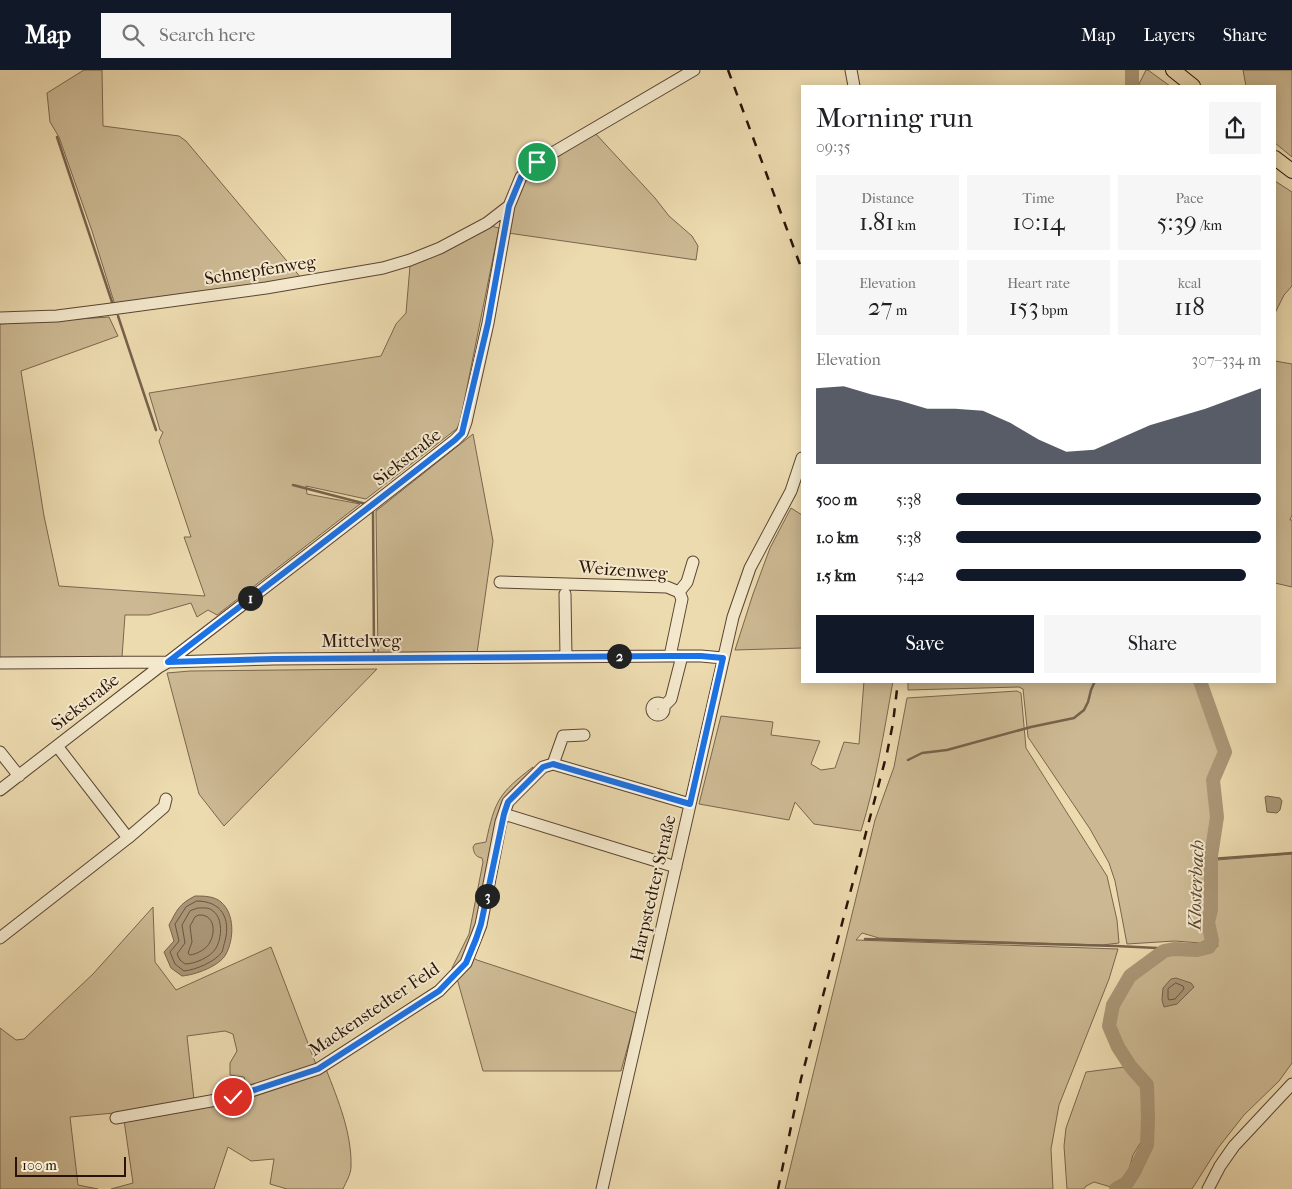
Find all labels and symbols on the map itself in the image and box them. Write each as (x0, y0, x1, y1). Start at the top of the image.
pin (516, 141, 558, 183)
street label: Schnepfenweg (203, 251, 318, 290)
street label: Siekstraße (369, 424, 445, 490)
street label: Weizenweg (577, 557, 669, 584)
pin: 1 (238, 586, 262, 610)
street label: Mittelweg (321, 631, 401, 652)
pin: 2 (606, 644, 632, 668)
street label: Siekstraße (47, 669, 123, 735)
street label: Harpstedter Straße (626, 813, 681, 963)
water label: Klosterbach (1183, 839, 1209, 932)
pin: 3 (474, 884, 500, 908)
street label: Mackenstedter Feld (305, 958, 444, 1061)
pin (212, 1076, 254, 1118)
scale bar (15, 1154, 126, 1177)

